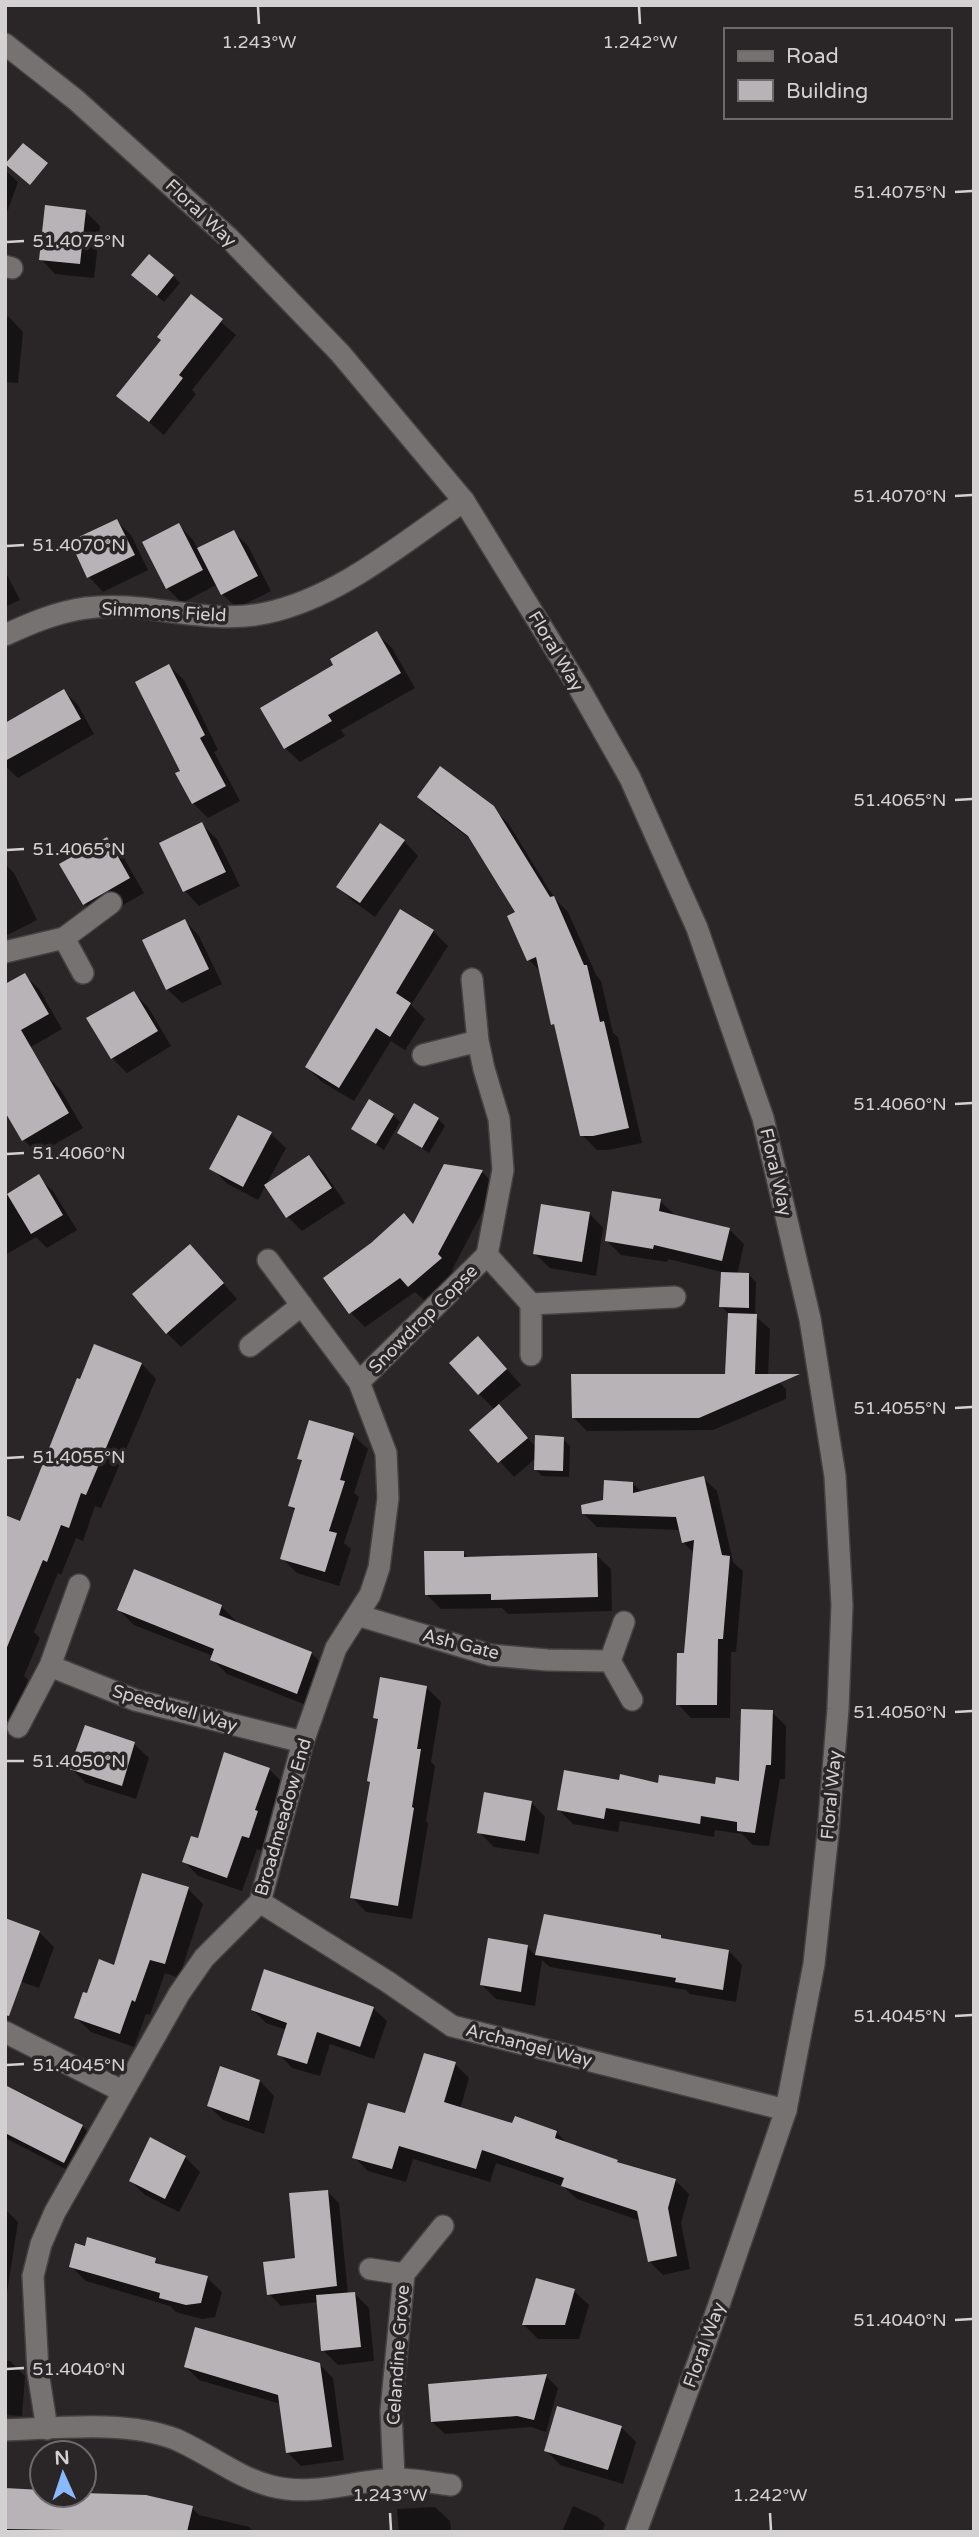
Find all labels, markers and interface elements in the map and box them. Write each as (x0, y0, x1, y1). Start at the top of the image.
legend (724, 28, 951, 119)
text: 1.243°W (222, 31, 296, 53)
text: 1.242°W (603, 31, 677, 53)
text: Road (786, 44, 839, 69)
text: Building (786, 79, 868, 104)
street label: Floral Way (161, 174, 241, 252)
text: 51.4075°N (853, 181, 947, 203)
text: 51.4075°N (32, 230, 126, 252)
text: 51.4070°N (853, 485, 947, 507)
text: 51.4070°N (32, 534, 126, 556)
street label: Simmons Field (101, 598, 227, 626)
street label: Floral Way (524, 607, 589, 695)
text: 51.4065°N (853, 789, 947, 811)
text: 51.4065°N (32, 838, 126, 860)
text: 51.4060°N (853, 1093, 947, 1115)
street label: Floral Way (755, 1126, 797, 1218)
text: 51.4060°N (32, 1142, 126, 1164)
street label: Snowdrop Copse (364, 1260, 482, 1378)
text: 51.4055°N (853, 1397, 947, 1419)
text: 51.4055°N (32, 1446, 126, 1468)
street label: Ash Gate (420, 1624, 502, 1664)
street label: Speedwell Way (110, 1680, 240, 1736)
text: 51.4050°N (853, 1701, 947, 1723)
street label: Broadmeadow End (250, 1736, 316, 1898)
street label: Floral Way (816, 1749, 846, 1841)
text: 51.4050°N (32, 1750, 126, 1772)
text: 51.4045°N (853, 2005, 947, 2027)
street label: Archangel Way (464, 2019, 595, 2071)
text: 51.4045°N (32, 2054, 126, 2076)
street label: Celandine Grove (382, 2284, 414, 2426)
street label: Floral Way (678, 2299, 730, 2391)
text: 51.4040°N (853, 2309, 947, 2331)
text: 51.4040°N (32, 2358, 126, 2380)
north arrow (28, 2439, 98, 2509)
text: N (54, 2447, 70, 2469)
text: 1.243°W (353, 2484, 427, 2506)
text: 1.242°W (733, 2484, 807, 2506)

